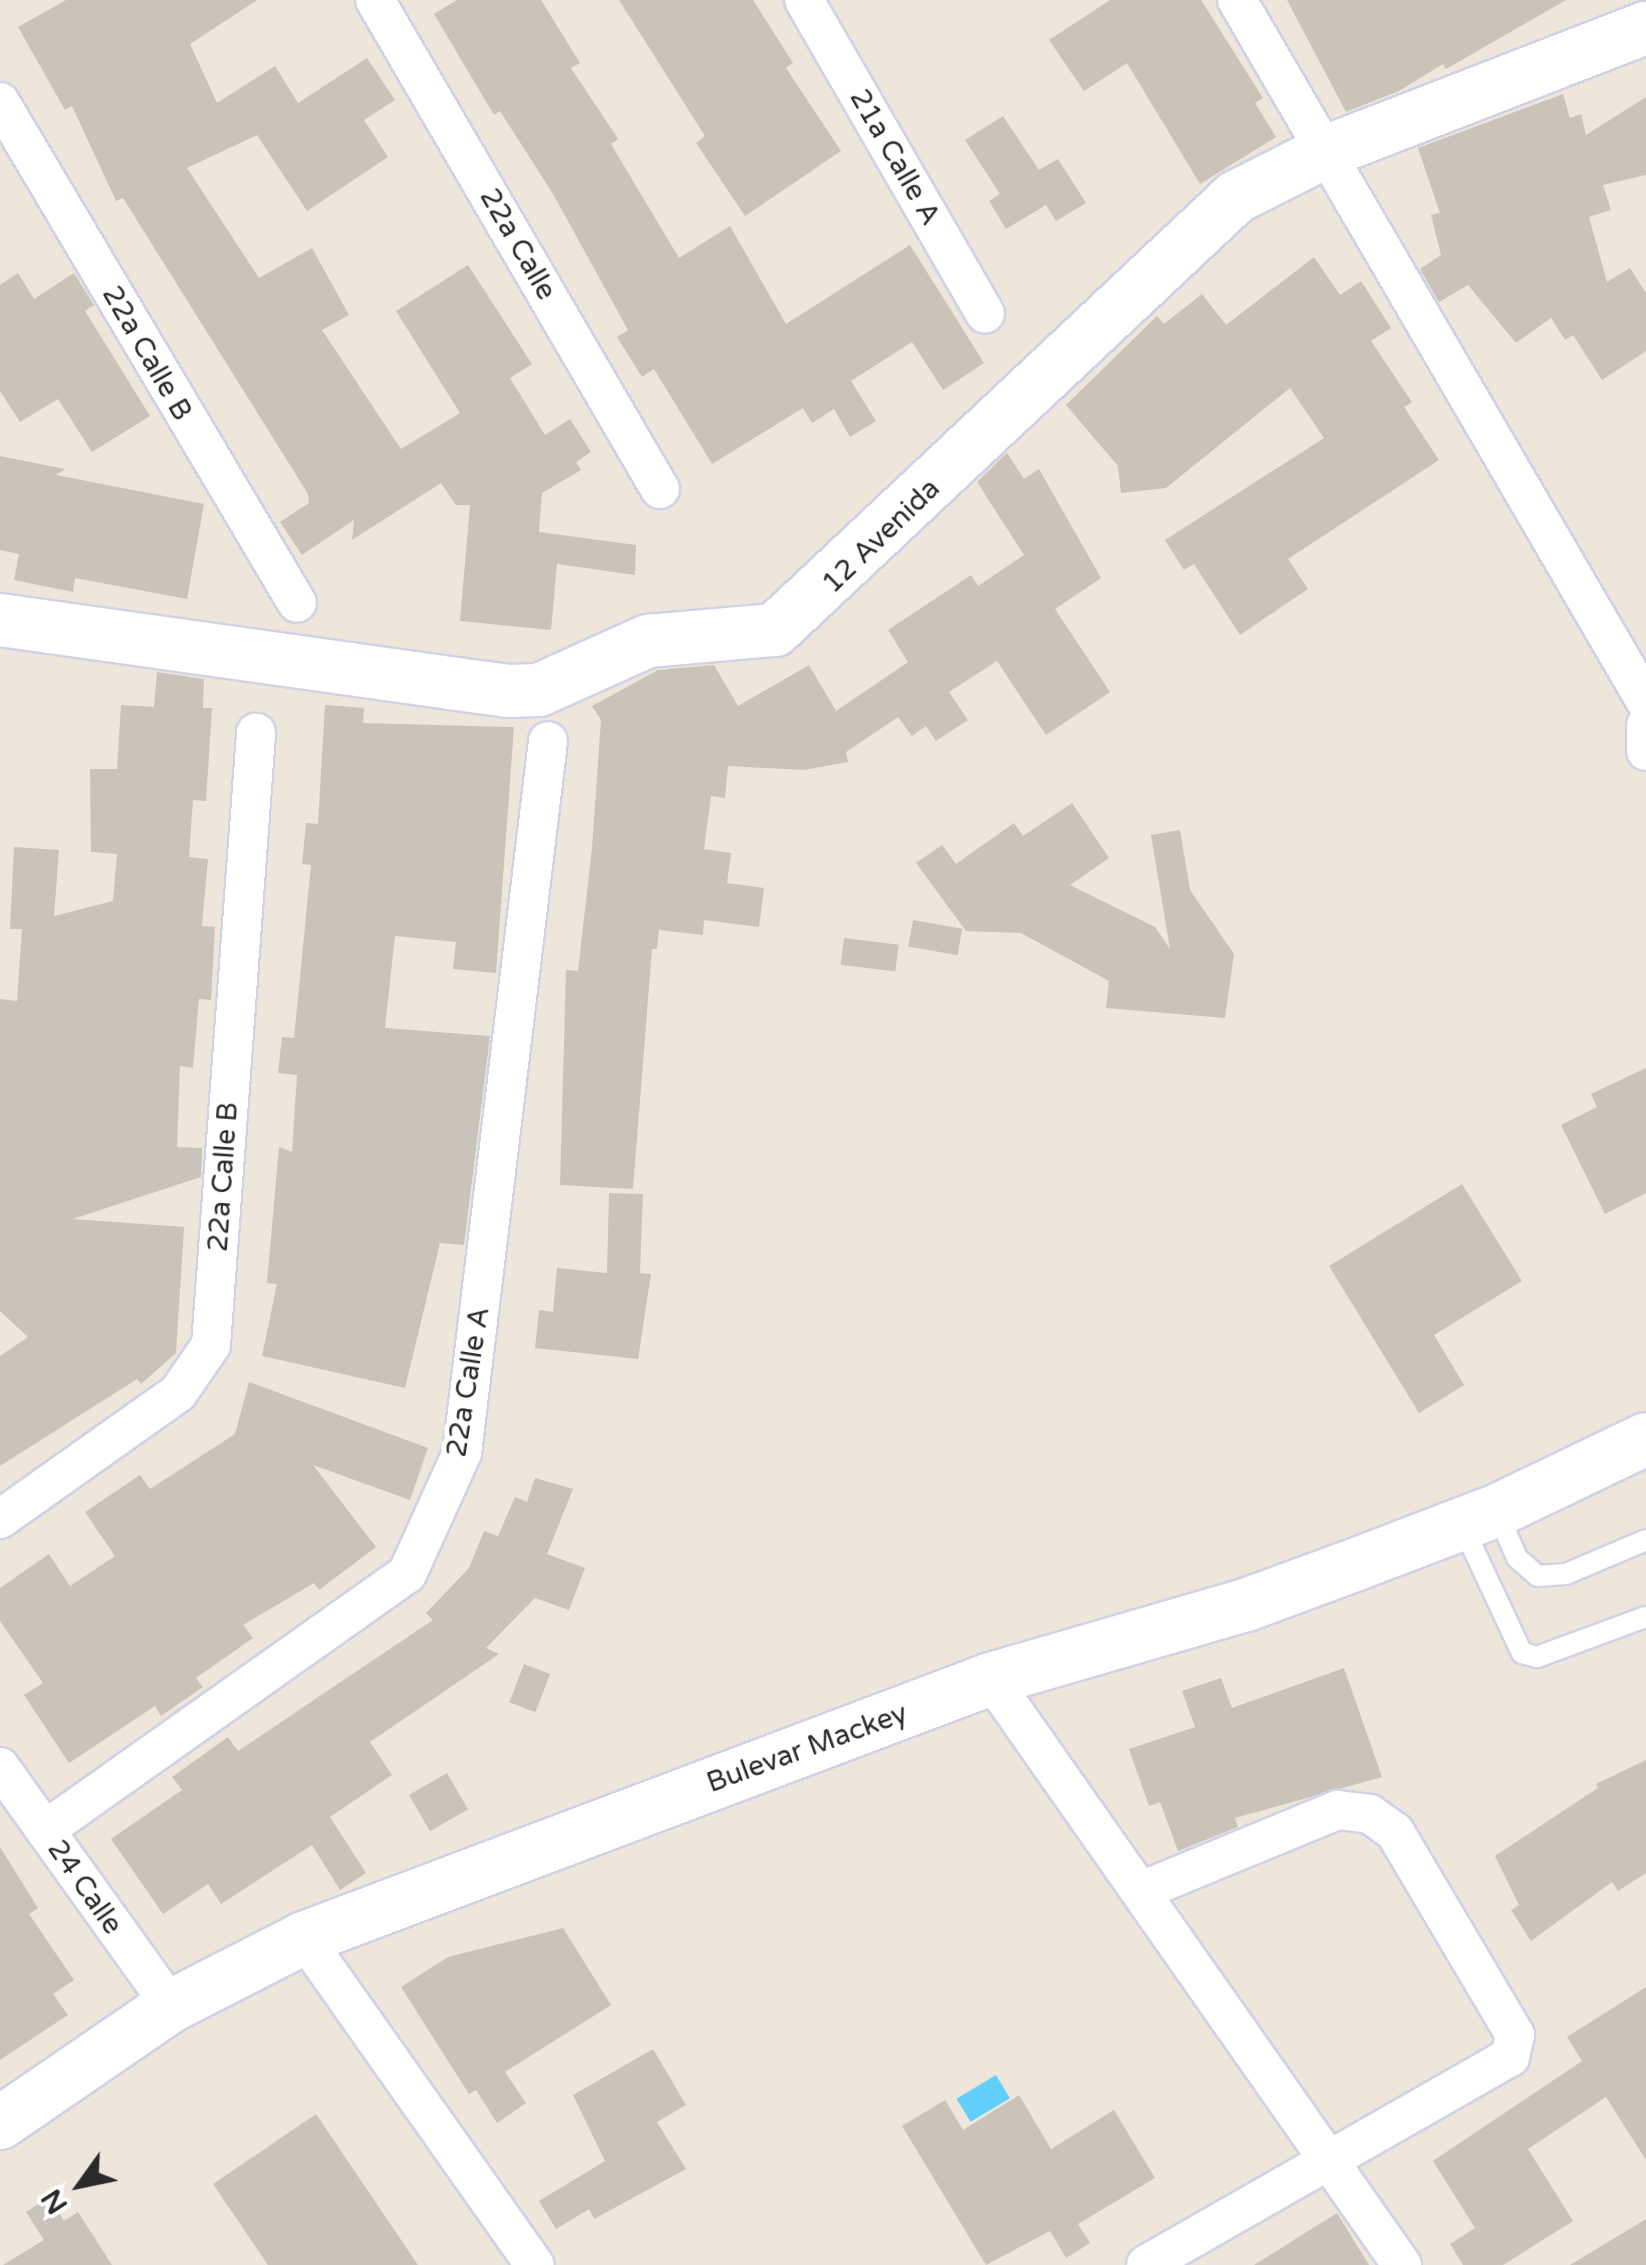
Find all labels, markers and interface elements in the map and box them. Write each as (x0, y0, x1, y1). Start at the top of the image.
street label: 21a Calle A (843, 83, 947, 231)
street label: 22a Calle (473, 182, 563, 306)
street label: 22a Calle B (95, 280, 199, 426)
street label: 12 Avenida (815, 472, 947, 600)
street label: 22a Calle B (201, 1101, 245, 1253)
street label: 22a Calle A (440, 1305, 496, 1459)
street label: Bulevar Mackey (702, 1696, 912, 1800)
street label: 24 Calle (40, 1833, 130, 1941)
north arrow (30, 2135, 130, 2235)
text: N (34, 2183, 75, 2220)

